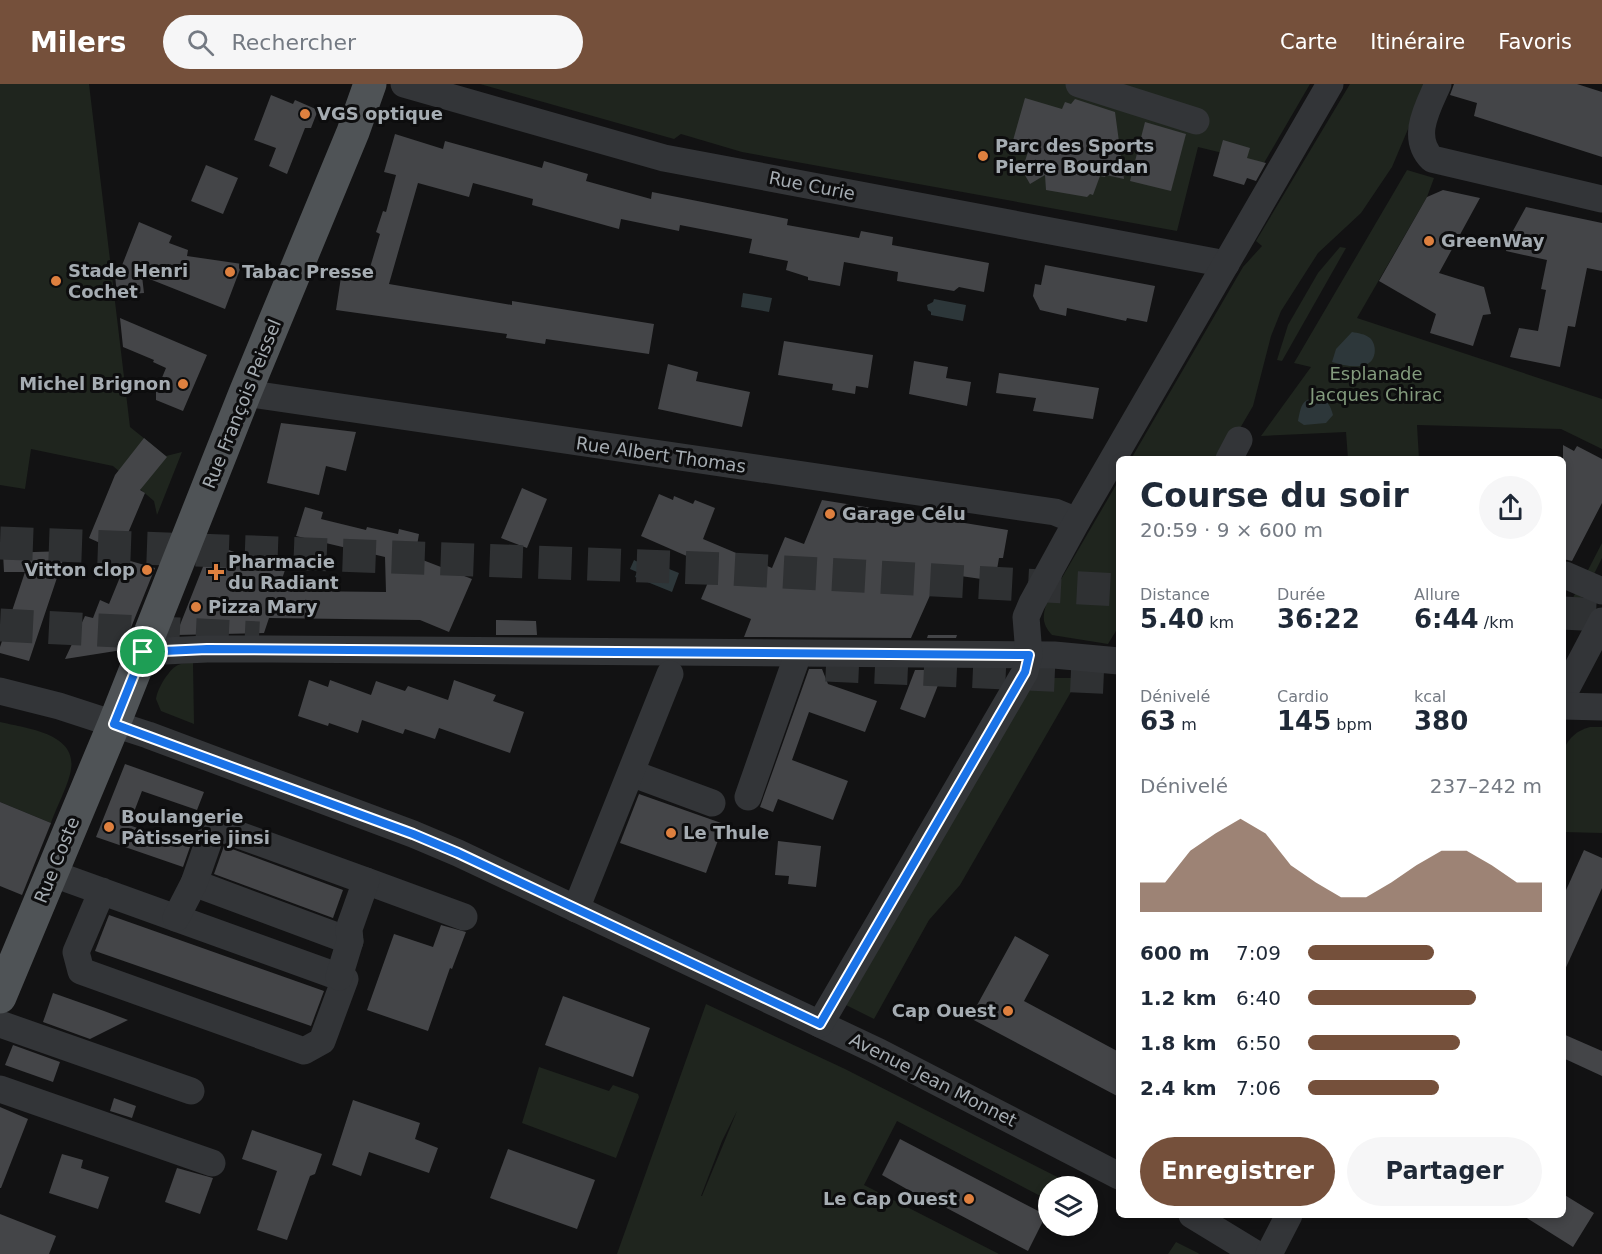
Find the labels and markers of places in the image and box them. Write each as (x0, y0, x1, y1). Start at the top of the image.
place label: VGS optique (317, 103, 443, 124)
marker: VGS optique (298, 107, 312, 121)
place label: Parc des Sports Pierre Bourdan (995, 135, 1154, 177)
marker: Parc des Sports Pierre Bourdan (976, 149, 990, 163)
place label: GreenWay (1441, 230, 1545, 251)
marker: GreenWay (1422, 234, 1436, 248)
place label: Stade Henri Cochet (68, 260, 188, 302)
place label: Tabac Presse (242, 261, 374, 282)
marker: Tabac Presse (223, 265, 237, 279)
marker: Stade Henri Cochet (49, 274, 63, 288)
place label: Michel Brignon (19, 373, 171, 394)
marker: Michel Brignon (176, 377, 190, 391)
place label: Garage Célu (842, 503, 966, 524)
marker: Garage Célu (823, 507, 837, 521)
place label: Pharmacie du Radiant (228, 551, 339, 593)
place label: Vitton clop (24, 559, 135, 580)
marker: Vitton clop (140, 563, 154, 577)
marker: Pharmacie du Radiant (209, 565, 223, 579)
place label: Pizza Mary (208, 596, 318, 617)
marker: Pizza Mary (189, 600, 203, 614)
pin (117, 626, 168, 677)
place label: Boulangerie Pâtisserie jinsi (121, 806, 270, 848)
marker: Boulangerie Pâtisserie jinsi (102, 820, 116, 834)
place label: Le Thule (683, 822, 769, 843)
marker: Le Thule (664, 826, 678, 840)
place label: Cap Ouest (892, 1000, 996, 1021)
marker: Cap Ouest (1001, 1004, 1015, 1018)
place label: Le Cap Ouest (823, 1188, 957, 1209)
marker: Le Cap Ouest (962, 1192, 976, 1206)

